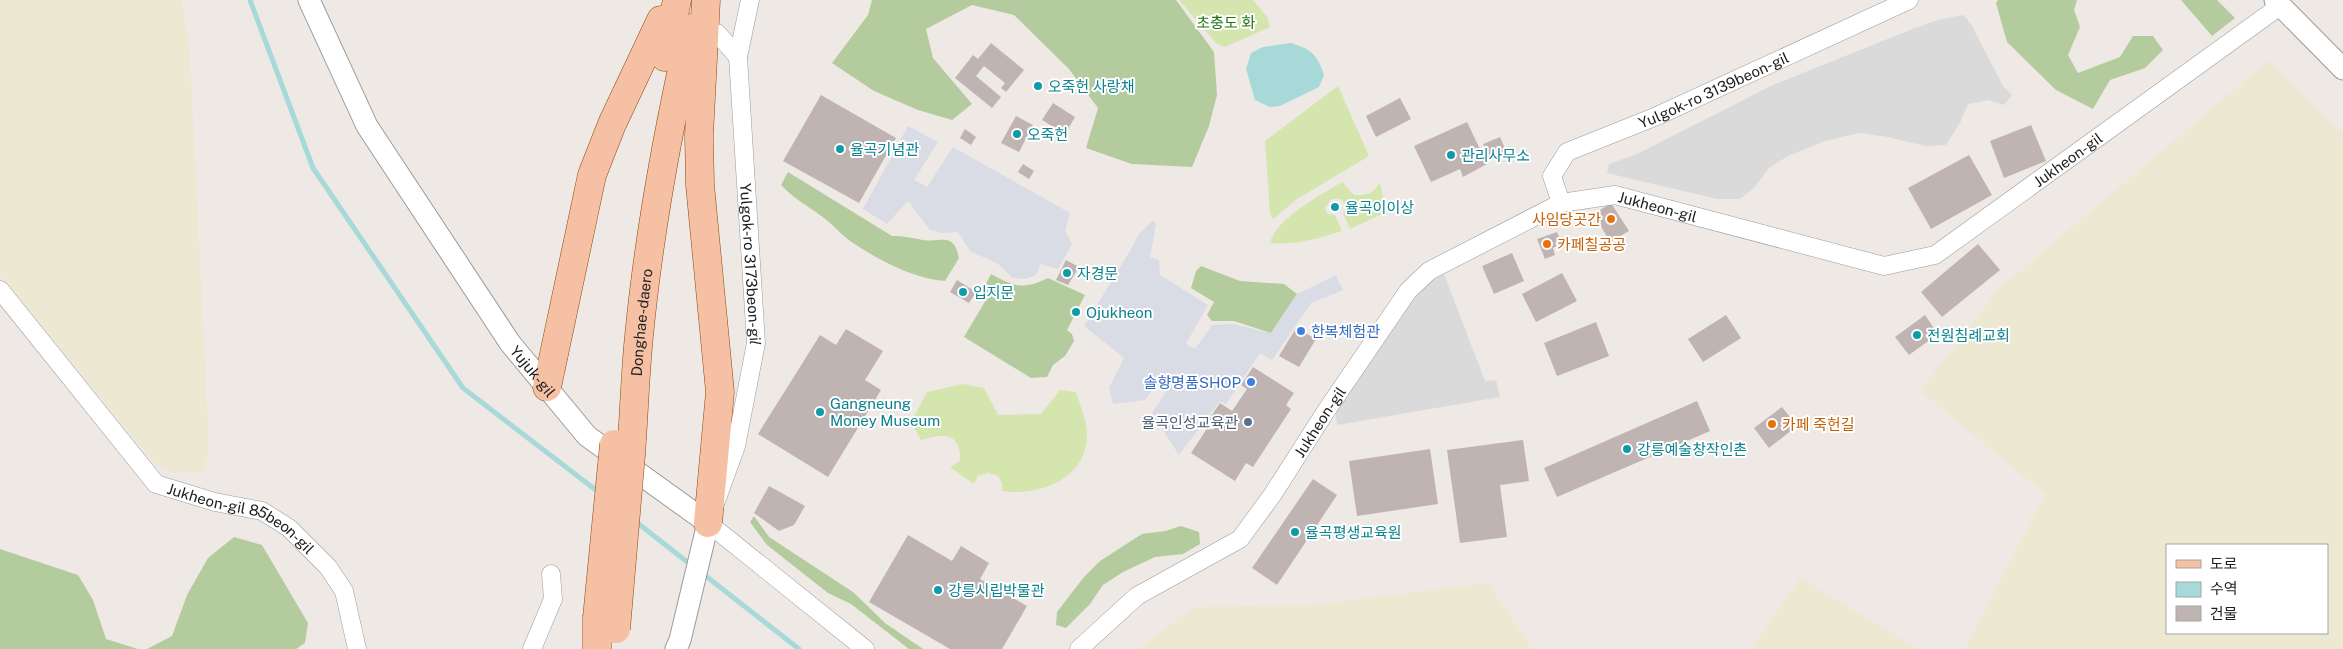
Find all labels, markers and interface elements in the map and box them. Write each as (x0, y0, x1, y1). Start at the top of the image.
park label: 초충도 화 (1197, 14, 1256, 31)
street label: Yulgok-ro 3139beon-gil (1636, 48, 1791, 131)
place label: 오죽헌 사랑채 (1048, 78, 1134, 95)
marker: 오죽헌 사랑채 (1032, 80, 1044, 92)
place label: 오죽헌 (1027, 126, 1068, 143)
marker: 오죽헌 (1011, 128, 1023, 140)
street label: Jukheon-gil (2030, 129, 2105, 190)
place label: 율곡기념관 (850, 141, 919, 158)
marker: 율곡기념관 (834, 143, 846, 155)
place label: 관리사무소 (1461, 147, 1530, 164)
marker: 관리사무소 (1445, 149, 1457, 161)
street label: Yulgok-ro 3173beon-gil (737, 183, 765, 347)
street label: Jukheon-gil (1616, 188, 1699, 225)
place label: 율곡이이상 (1345, 199, 1414, 216)
marker: 율곡이이상 (1329, 201, 1341, 213)
place label: 사임당곳간 (1532, 211, 1601, 228)
marker: 사임당곳간 (1605, 213, 1617, 225)
place label: 카페칠공공 (1557, 236, 1626, 253)
marker: 카페칠공공 (1541, 238, 1553, 250)
place label: 자경문 (1077, 265, 1118, 282)
marker: 자경문 (1061, 267, 1073, 279)
street label: Donghae-daero (627, 268, 655, 377)
place label: 입지문 (973, 284, 1014, 301)
marker: 입지문 (957, 286, 969, 298)
place label: Ojukheon (1086, 304, 1152, 321)
marker: Ojukheon (1070, 306, 1082, 318)
place label: 한복체험관 (1311, 323, 1380, 340)
marker: 한복체험관 (1295, 325, 1307, 337)
place label: 전원침례교회 (1927, 327, 2010, 344)
marker: 전원침례교회 (1911, 329, 1923, 341)
street label: Yujuk-gil (507, 342, 559, 400)
place label: 솔향명품SHOP (1144, 374, 1241, 391)
marker: 솔향명품SHOP (1245, 376, 1257, 388)
street label: Jukheon-gil (1290, 383, 1349, 460)
place label: Gangneung Money Museum (830, 395, 940, 429)
marker: Gangneung Money Museum (814, 406, 826, 418)
place label: 율곡인성교육관 (1141, 414, 1238, 431)
marker: 율곡인성교육관 (1242, 416, 1254, 428)
place label: 카페 죽헌길 (1782, 416, 1855, 433)
marker: 카페 죽헌길 (1766, 418, 1778, 430)
place label: 강릉예술창작인촌 (1637, 441, 1747, 458)
marker: 강릉예술창작인촌 (1621, 443, 1633, 455)
street label: Jukheon-gil 85beon-gil (165, 479, 318, 557)
place label: 율곡평생교육원 (1305, 524, 1402, 541)
marker: 율곡평생교육원 (1289, 526, 1301, 538)
legend (2166, 544, 2328, 634)
text: 도로 (2210, 555, 2238, 572)
text: 수역 (2210, 580, 2238, 597)
place label: 강릉시립박물관 (948, 582, 1045, 599)
marker: 강릉시립박물관 (932, 584, 944, 596)
text: 건물 (2210, 605, 2238, 622)

